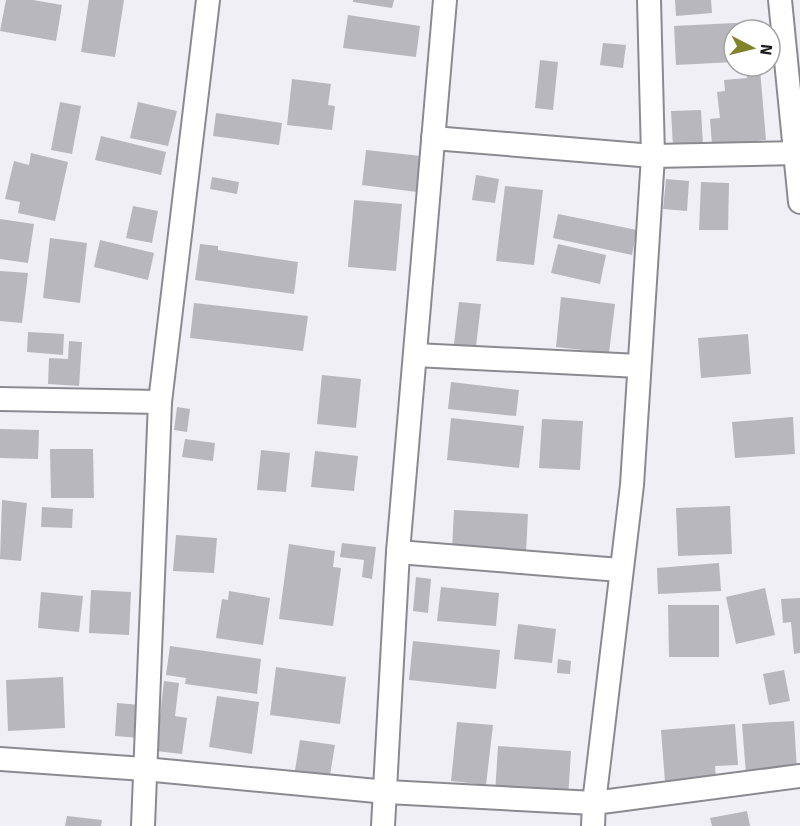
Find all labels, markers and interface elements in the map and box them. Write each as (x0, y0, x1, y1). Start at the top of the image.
north arrow (722, 18, 782, 78)
text: N (755, 43, 776, 56)

